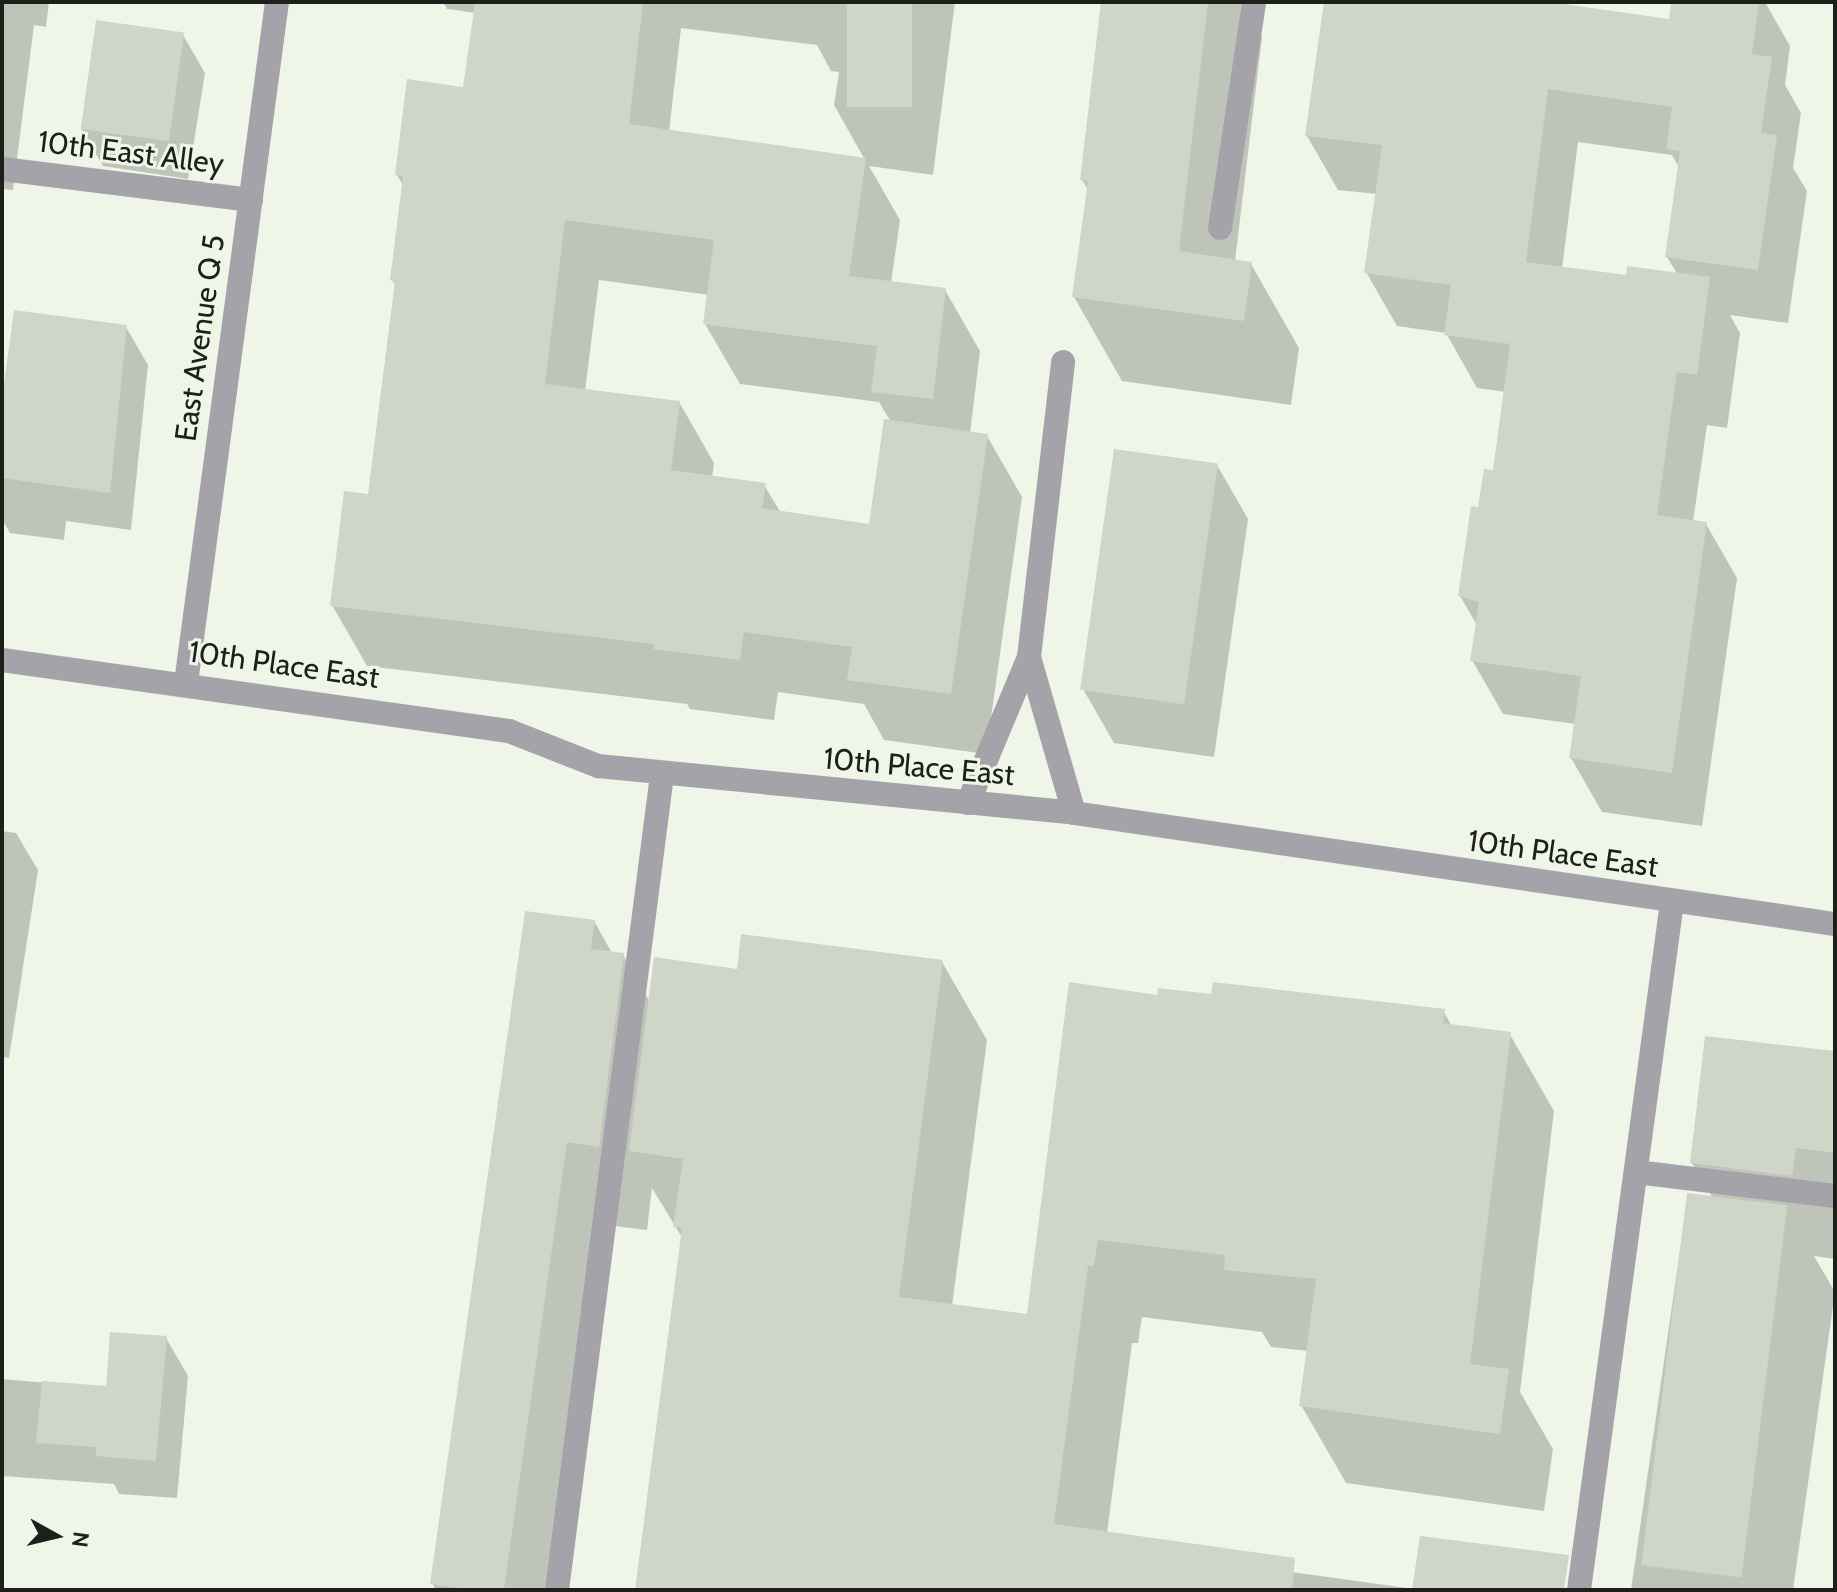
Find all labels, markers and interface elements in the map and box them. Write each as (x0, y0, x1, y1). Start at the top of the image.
street label: 10th East Alley (36, 124, 226, 182)
street label: East Avenue Q 5 (168, 232, 232, 444)
street label: 10th Place East (187, 634, 381, 696)
street label: 10th Place East (822, 741, 1016, 793)
street label: 10th Place East (1466, 823, 1660, 885)
north arrow (16, 1496, 96, 1576)
text: N (66, 1530, 95, 1549)

